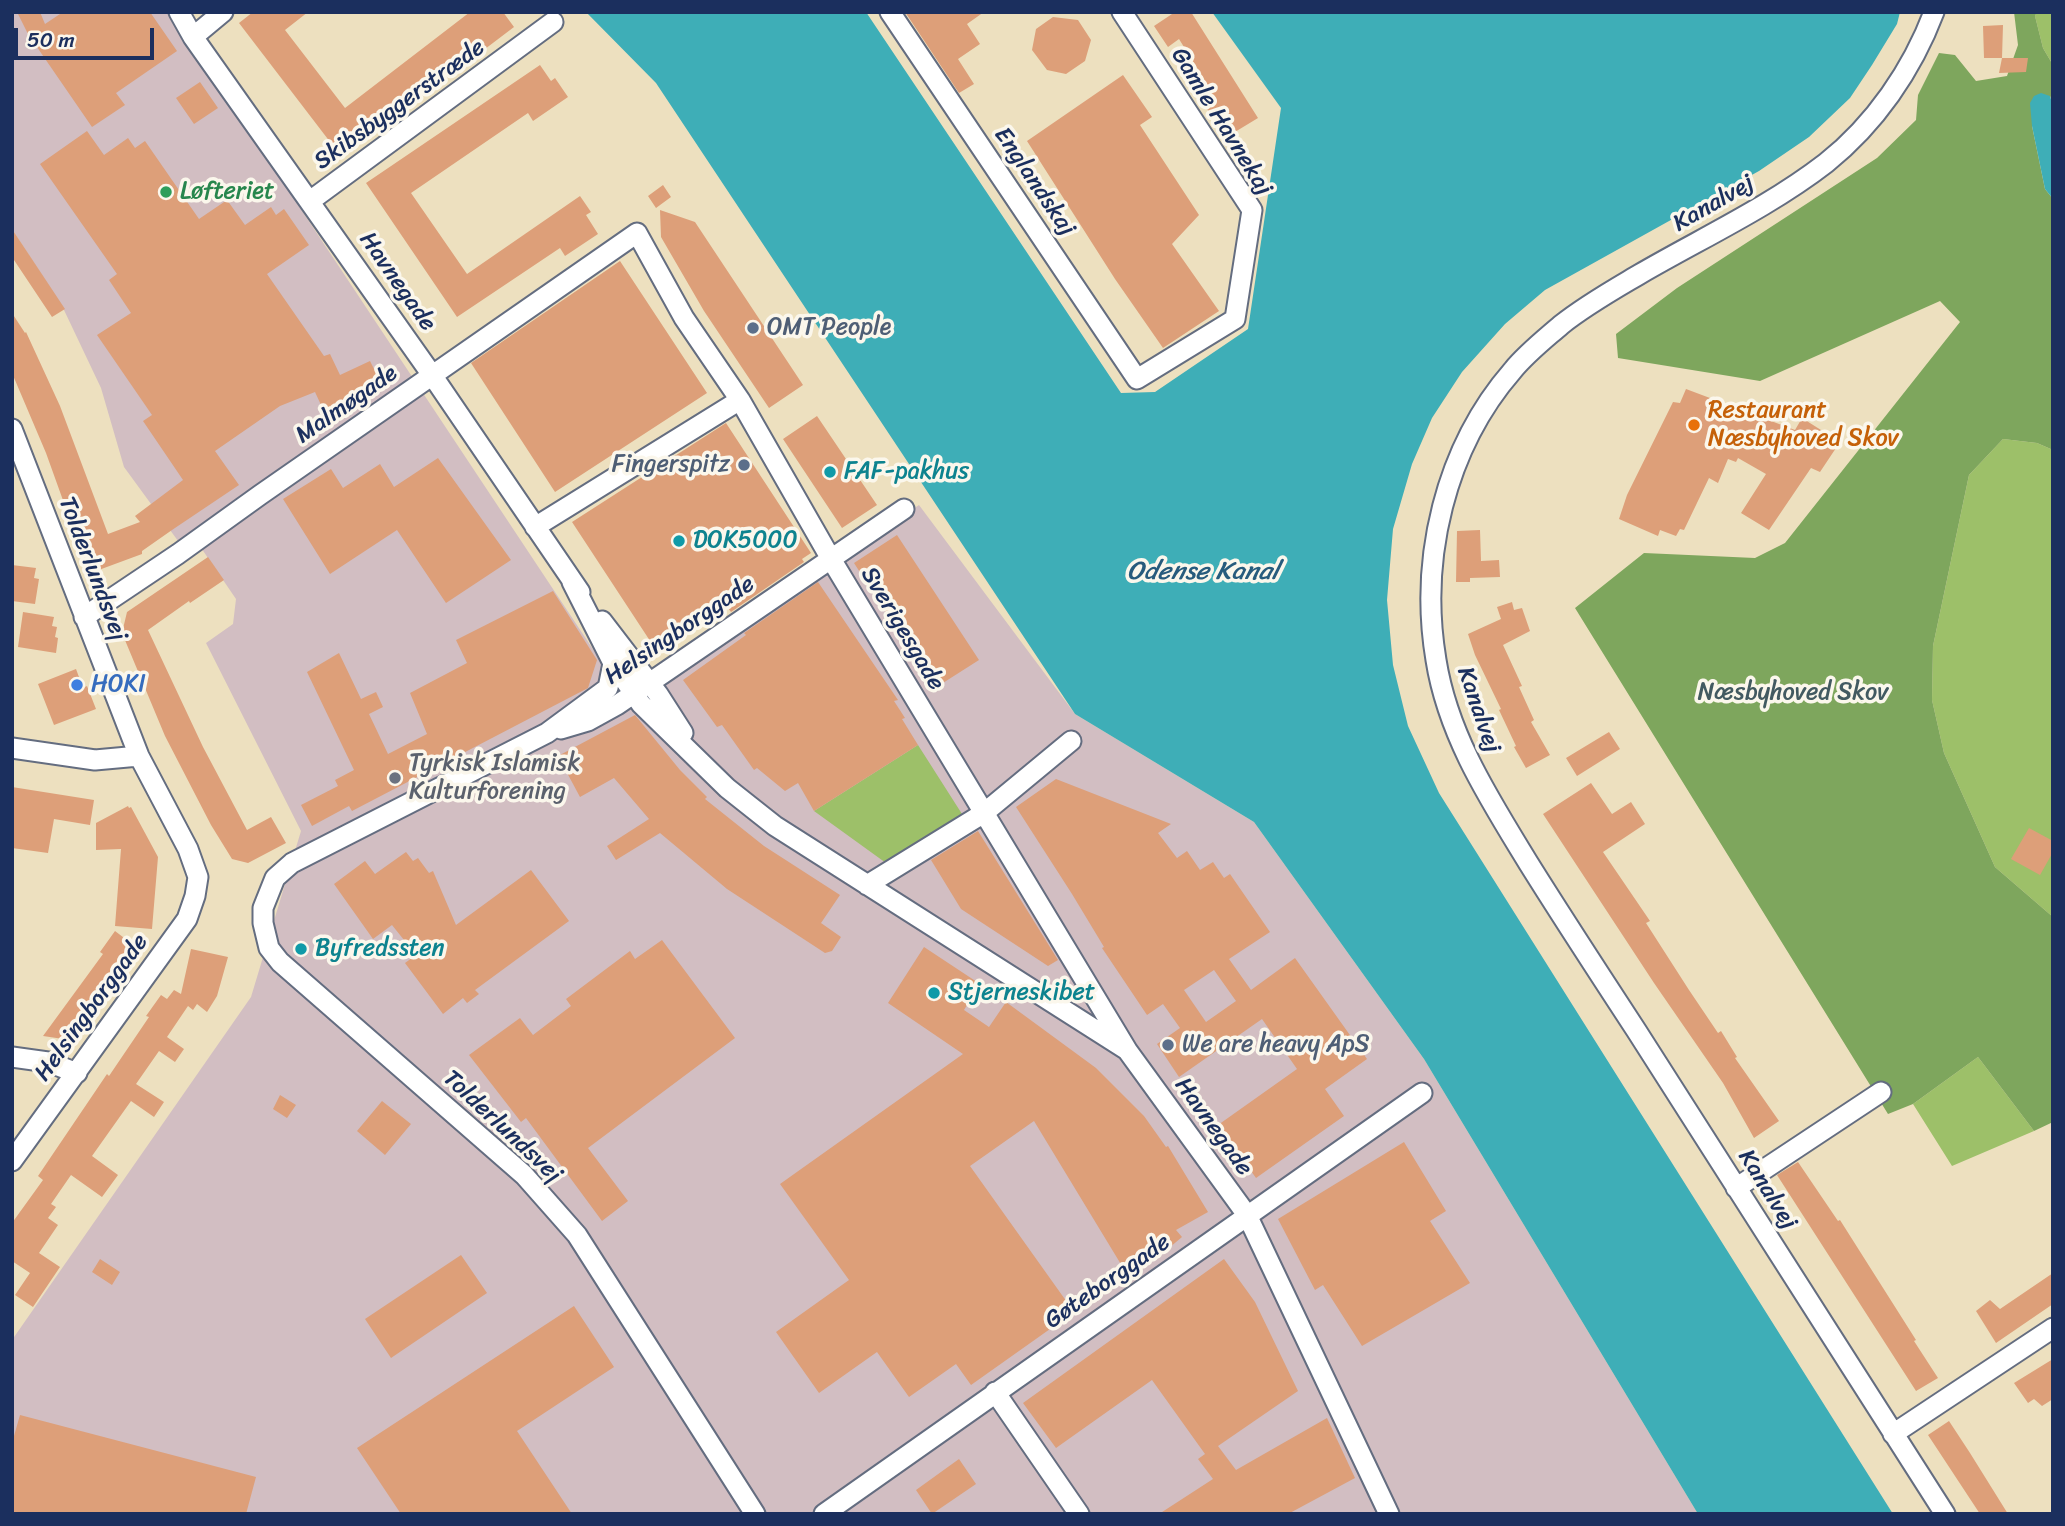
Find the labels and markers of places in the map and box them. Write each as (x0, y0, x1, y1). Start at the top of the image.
place label: Løfteriet (180, 178, 274, 206)
marker: Løfteriet (158, 184, 174, 200)
place label: OMT People (767, 314, 891, 342)
marker: OMT People (745, 320, 761, 336)
place label: Restaurant Næsbyhoved Skov (1708, 397, 1899, 453)
marker: Restaurant Næsbyhoved Skov (1686, 417, 1702, 433)
place label: Fingerspitz (612, 451, 730, 479)
marker: Fingerspitz (736, 457, 752, 473)
place label: FAF-pakhus (844, 458, 969, 486)
marker: FAF-pakhus (822, 464, 838, 480)
place label: DOK5000 (693, 527, 798, 555)
marker: DOK5000 (671, 533, 687, 549)
place label: HOKI (91, 671, 146, 699)
marker: HOKI (69, 677, 85, 693)
place label: Tyrkisk Islamisk Kulturforening (409, 750, 580, 806)
marker: Tyrkisk Islamisk Kulturforening (387, 770, 403, 786)
place label: Byfredssten (315, 935, 444, 963)
marker: Byfredssten (293, 941, 309, 957)
place label: Stjerneskibet (948, 979, 1095, 1007)
marker: Stjerneskibet (926, 985, 942, 1001)
place label: We are heavy ApS (1182, 1031, 1370, 1059)
marker: We are heavy ApS (1160, 1037, 1176, 1053)

